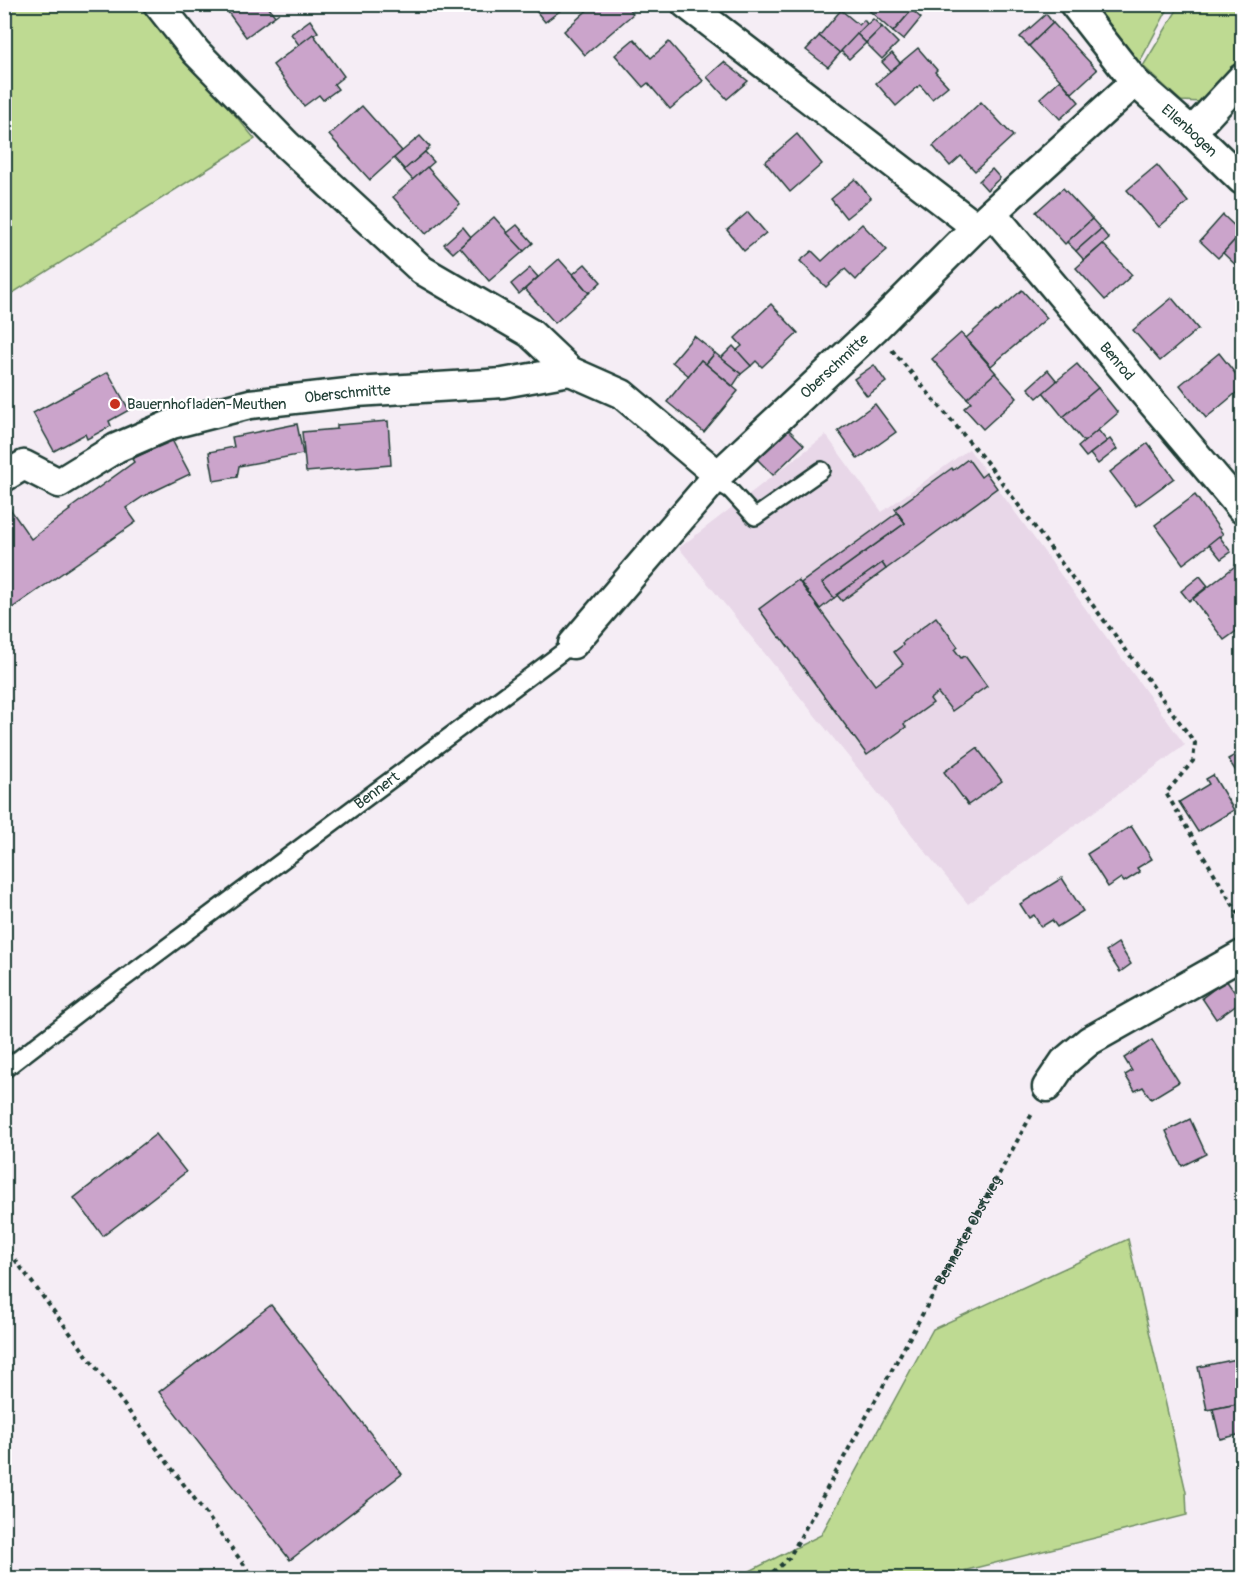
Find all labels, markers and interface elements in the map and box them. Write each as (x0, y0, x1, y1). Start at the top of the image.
street label: Ellenbogen (1158, 100, 1221, 161)
street label: Oberschmitte (796, 329, 873, 403)
street label: Benrod (1096, 338, 1139, 384)
street label: Oberschmitte (303, 380, 392, 407)
place label: Bauernhofladen-Meuthen (127, 395, 287, 414)
marker: Bauernhofladen-Meuthen (108, 397, 122, 411)
street label: Bennert (350, 767, 404, 813)
street label: Bennerter Obstweg (931, 1172, 1006, 1288)

